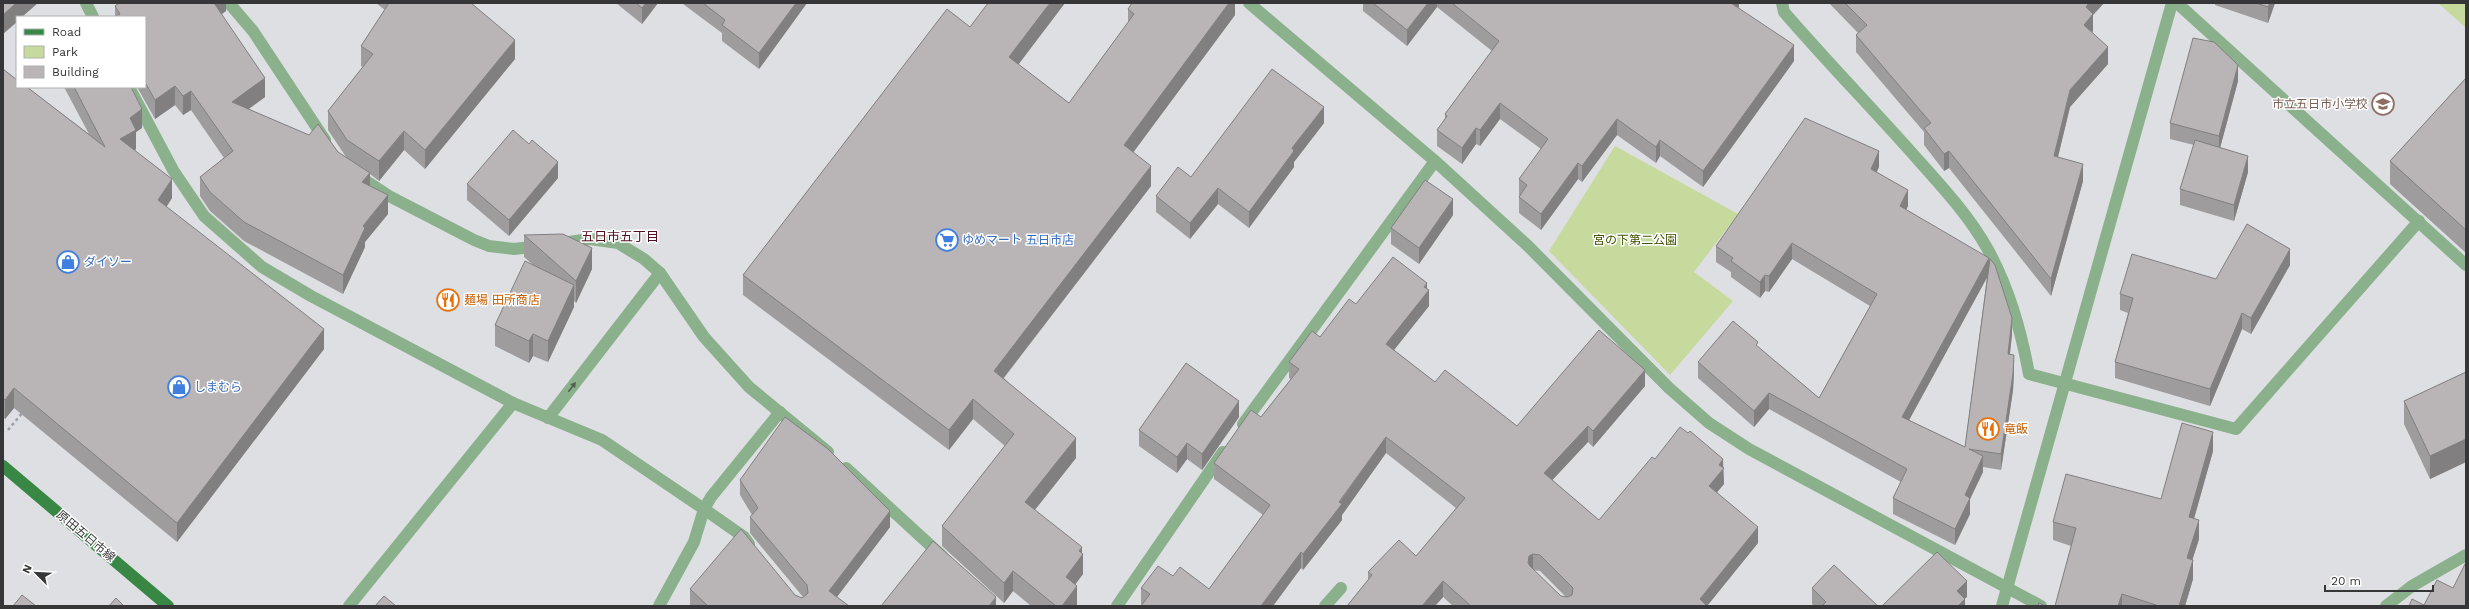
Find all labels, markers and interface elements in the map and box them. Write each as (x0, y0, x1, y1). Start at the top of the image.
legend (16, 16, 146, 88)
text: Road (52, 25, 81, 39)
text: Park (52, 45, 78, 59)
text: Building (52, 65, 99, 79)
school or university icon: 市立五日市小学校 (2370, 91, 2396, 117)
place label: 市立五日市小学校 (2272, 97, 2368, 111)
supermarket icon: ゆめマート 五日市店 (934, 227, 960, 253)
district label: 五日市五丁目 (581, 229, 659, 244)
place label: ゆめマート 五日市店 (962, 233, 1074, 247)
park label: 宮の下第二公園 (1593, 233, 1677, 247)
shop icon: ダイソー (55, 249, 81, 275)
place label: ダイソー (84, 255, 132, 269)
restaurant icon: 麺場 田所商店 (435, 287, 461, 313)
place label: 麺場 田所商店 (464, 293, 540, 307)
shop icon: しまむら (166, 374, 192, 400)
place label: しまむら (194, 380, 242, 394)
one-way arrow (567, 381, 576, 392)
restaurant icon: 竜飯 (1975, 416, 2001, 442)
place label: 竜飯 (2004, 422, 2028, 436)
street label: 原田五日市線 (54, 507, 118, 565)
north arrow (16, 553, 56, 593)
text: N (20, 563, 35, 576)
scale bar (2325, 567, 2433, 593)
text: 20 m (2331, 574, 2361, 588)

